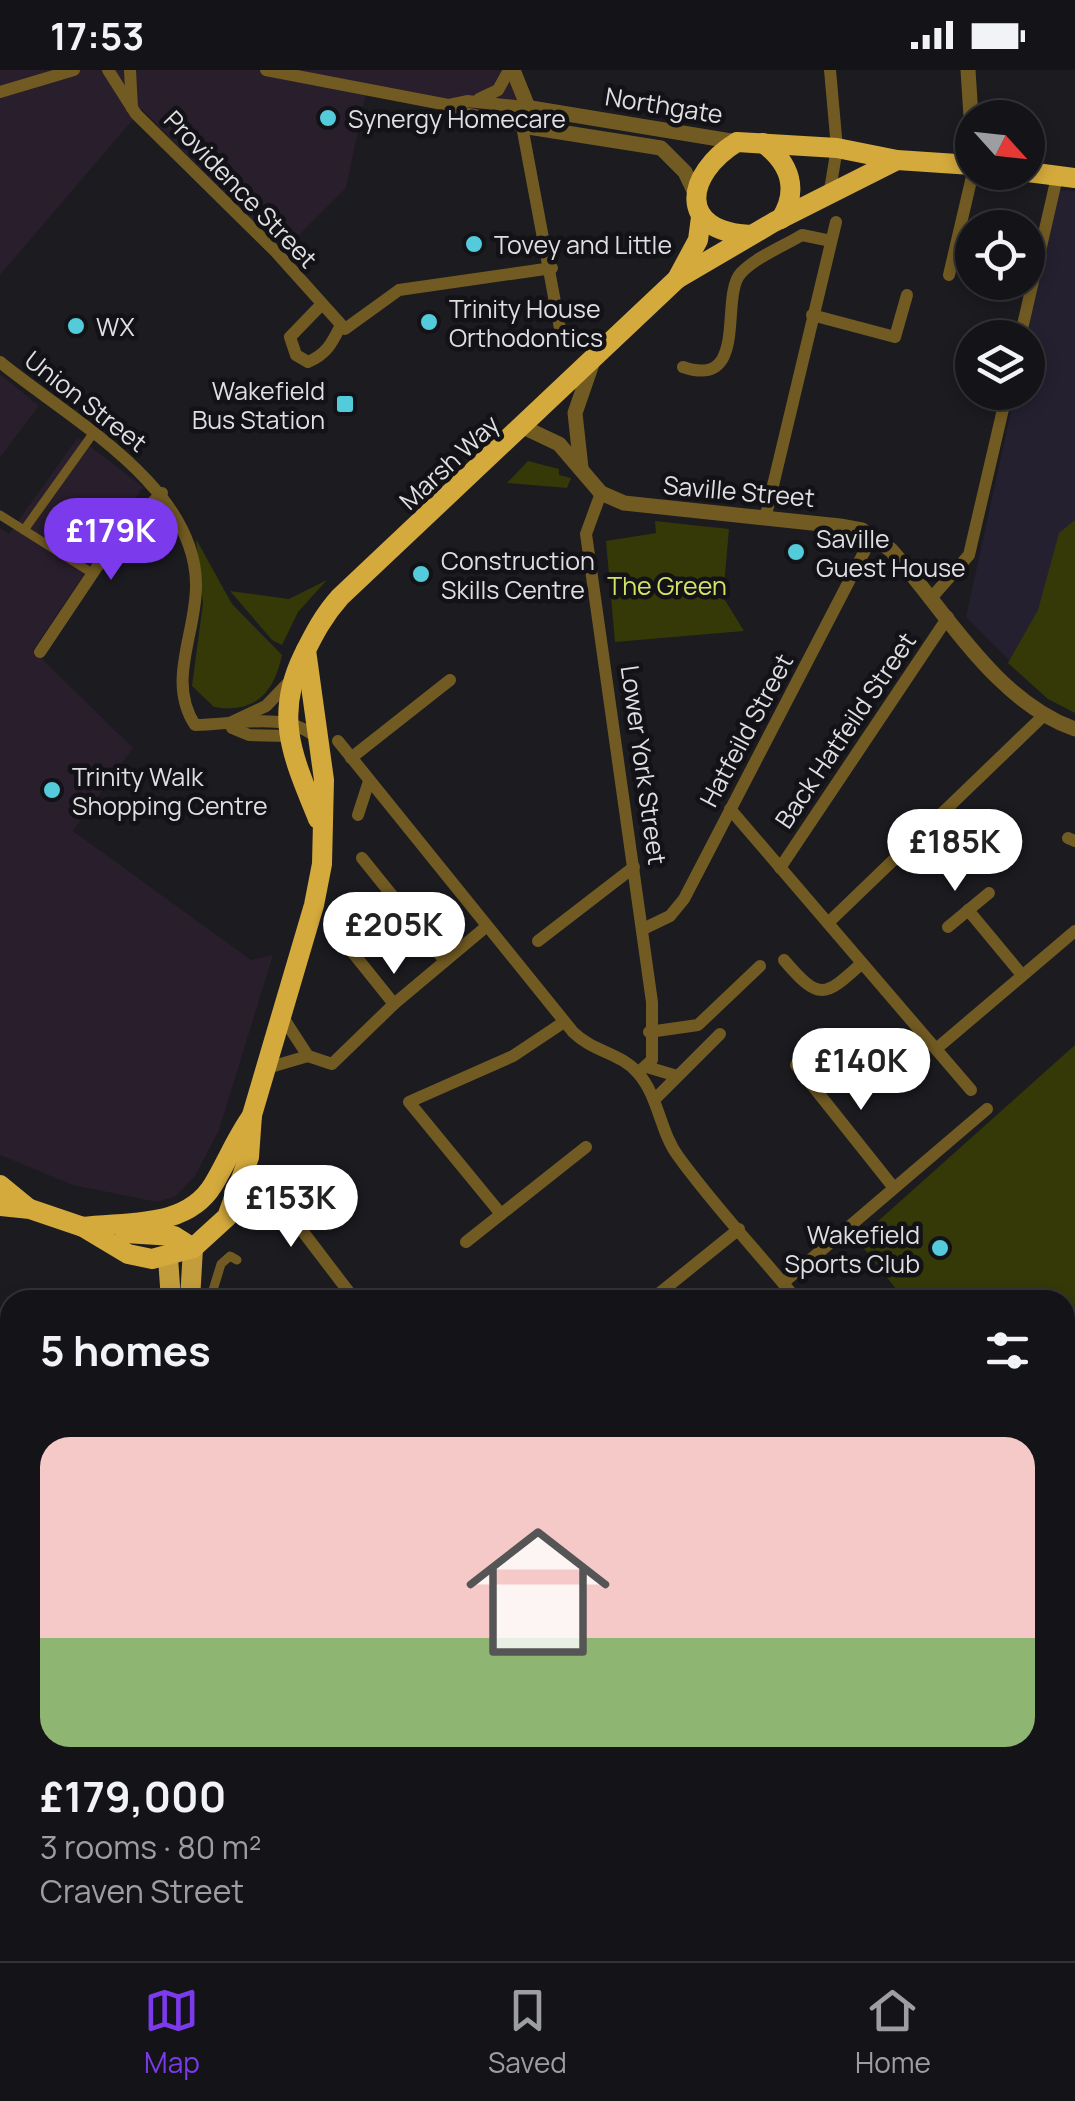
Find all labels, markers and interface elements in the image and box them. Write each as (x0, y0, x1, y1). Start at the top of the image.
text: 17:53 (50, 9, 144, 61)
street label: Northgate (603, 78, 725, 132)
north arrow (955, 100, 1045, 190)
map controls (955, 100, 1045, 410)
place label: Synergy Homecare (348, 101, 566, 136)
street label: Providence Street (157, 102, 325, 276)
marker: Synergy Homecare (317, 107, 339, 129)
button: locate (955, 210, 1045, 300)
place label: Tovey and Little (494, 227, 672, 262)
marker: Tovey and Little (463, 233, 485, 255)
place label: Trinity House Orthodontics (449, 291, 603, 355)
place label: WX (96, 309, 135, 344)
marker: Trinity House Orthodontics (418, 311, 440, 333)
marker: WX (65, 315, 87, 337)
button: layers (955, 320, 1045, 410)
street label: Union Street (18, 342, 154, 460)
place label: Wakefield Bus Station (192, 373, 325, 437)
marker: Wakefield Bus Station (334, 393, 356, 415)
street label: Marsh Way (391, 407, 507, 517)
street label: Saville Street (662, 467, 816, 515)
pin: £179K (41, 498, 181, 583)
text: £179K (66, 508, 156, 552)
place label: Saville Guest House (816, 521, 966, 585)
marker: Saville Guest House (785, 541, 807, 563)
place label: Construction Skills Centre (441, 543, 595, 607)
marker: Construction Skills Centre (410, 563, 432, 585)
park label: The Green (607, 568, 727, 603)
street label: Back Hatfeild Street (766, 625, 924, 835)
street label: Hatfeild Street (691, 647, 801, 813)
street label: Lower York Street (613, 663, 675, 867)
place label: Trinity Walk Shopping Centre (72, 759, 268, 823)
marker: Trinity Walk Shopping Centre (41, 779, 63, 801)
pin: £185K (885, 809, 1025, 894)
text: £185K (909, 819, 1001, 863)
pin: £205K (324, 892, 464, 977)
text: £205K (345, 902, 443, 946)
pin: £140K (791, 1028, 931, 1113)
text: £140K (814, 1038, 908, 1082)
pin: £153K (221, 1165, 361, 1250)
text: £153K (246, 1175, 336, 1219)
place label: Wakefield Sports Club (784, 1217, 920, 1281)
marker: Wakefield Sports Club (929, 1237, 951, 1259)
text: 5 homes (40, 1321, 211, 1379)
icon: filters (980, 1323, 1035, 1378)
icon: home (448, 1502, 628, 1682)
text: £179,000 (40, 1767, 226, 1825)
text: 3 rooms · 80 m² (40, 1825, 262, 1869)
text: Craven Street (40, 1869, 244, 1913)
tab: Map (144, 1983, 200, 2081)
tab: Saved (488, 1983, 567, 2081)
tab: Home (855, 1983, 931, 2081)

